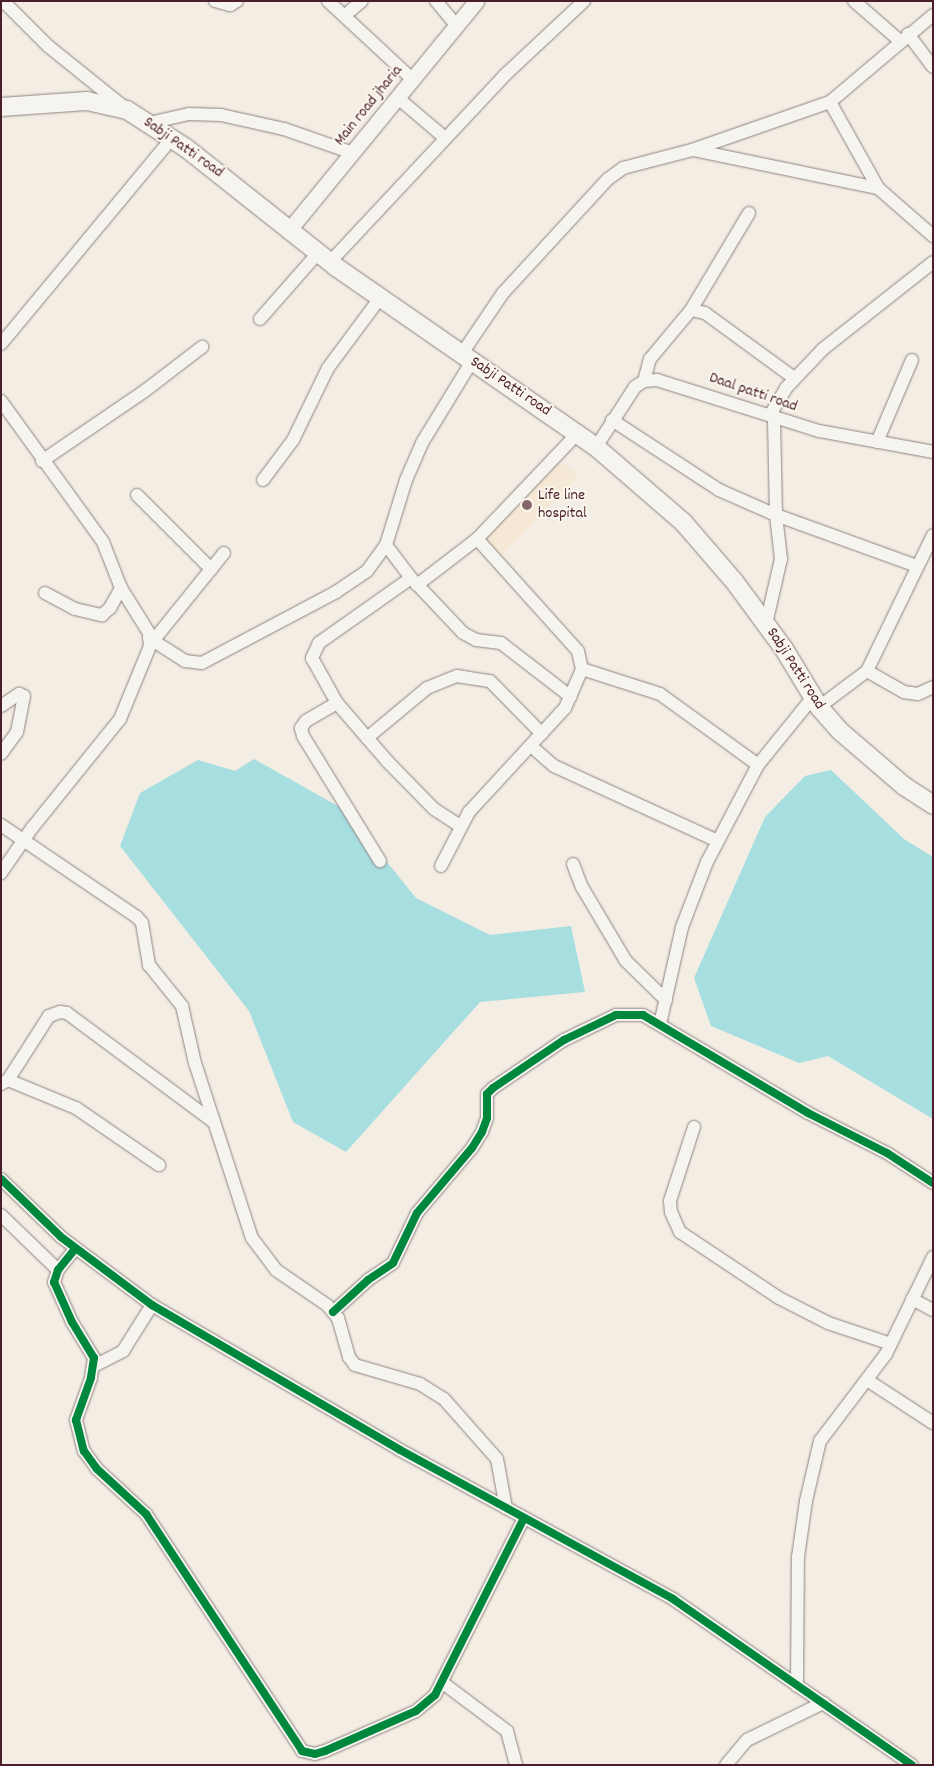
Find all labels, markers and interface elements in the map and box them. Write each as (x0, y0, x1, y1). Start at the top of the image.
street label: Main road jharia (331, 62, 407, 150)
street label: Sabji Patti road (139, 113, 227, 183)
street label: Sabji Patti road (466, 353, 554, 421)
street label: Daal patti road (706, 369, 800, 417)
place label: Life line hospital (538, 486, 587, 524)
marker: Life line hospital (520, 498, 534, 512)
street label: Sabji Patti road (761, 625, 829, 713)

